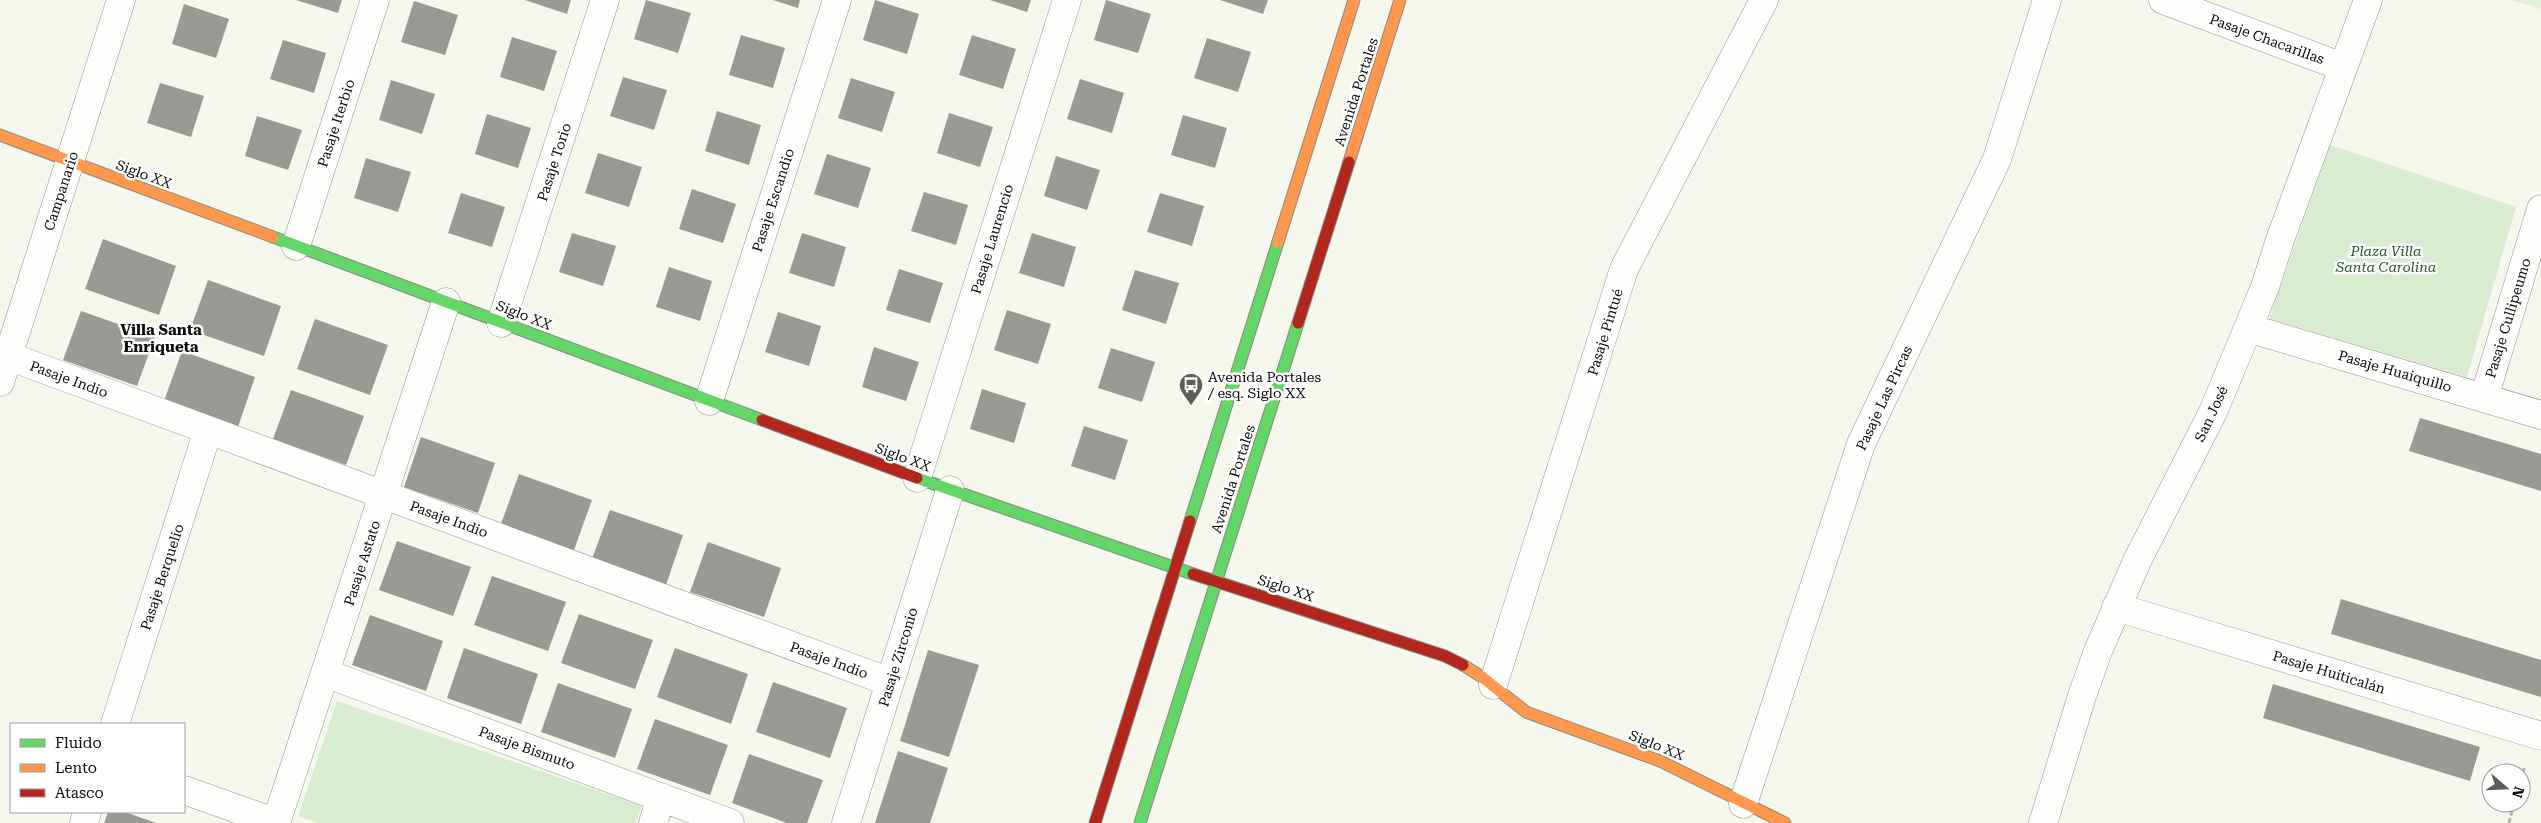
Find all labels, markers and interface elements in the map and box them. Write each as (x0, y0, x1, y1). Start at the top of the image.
street label: Pasaje Chacarillas (2207, 11, 2327, 67)
street label: Avenida Portales (1331, 35, 1381, 148)
street label: Pasaje Iterbio (314, 77, 358, 169)
street label: Pasaje Torio (534, 121, 574, 203)
street label: Pasaje Escandio (749, 146, 797, 254)
street label: Campanario (41, 149, 81, 233)
street label: Siglo XX (114, 157, 174, 191)
street label: Pasaje Laurencio (968, 182, 1016, 296)
park label: Plaza Villa Santa Carolina (2335, 243, 2436, 275)
street label: Pasaje Cullipeumo (2482, 256, 2534, 380)
street label: Pasaje Pintué (1584, 286, 1626, 377)
street label: Siglo XX (494, 297, 554, 333)
district label: Villa Santa Enriqueta (120, 321, 202, 356)
street label: Pasaje Las Pircas (1853, 343, 1915, 453)
street label: Pasaje Huaiquillo (2336, 347, 2454, 395)
street label: Pasaje Indio (28, 357, 110, 401)
place label: Avenida Portales / esq. Siglo XX (1207, 369, 1321, 401)
bus stop icon: Avenida Portales / esq. Siglo XX (1178, 372, 1204, 406)
street label: San José (2191, 383, 2231, 444)
street label: Avenida Portales (1208, 422, 1258, 535)
street label: Siglo XX (873, 440, 933, 474)
street label: Pasaje Indio (408, 497, 490, 541)
street label: Pasaje Astato (341, 518, 383, 608)
street label: Pasaje Berquelio (137, 522, 187, 632)
street label: Siglo XX (1256, 571, 1316, 605)
street label: Pasaje Zirconio (875, 605, 921, 709)
street label: Pasaje Indio (788, 638, 870, 682)
street label: Pasaje Huiticalán (2271, 647, 2387, 697)
legend (10, 723, 185, 813)
street label: Pasaje Bismuto (477, 723, 577, 773)
street label: Siglo XX (1627, 727, 1687, 763)
text: Fluido (55, 734, 102, 752)
text: Lento (55, 759, 97, 777)
north arrow (2481, 763, 2531, 813)
text: Atasco (55, 784, 104, 802)
text: N (2509, 785, 2528, 800)

